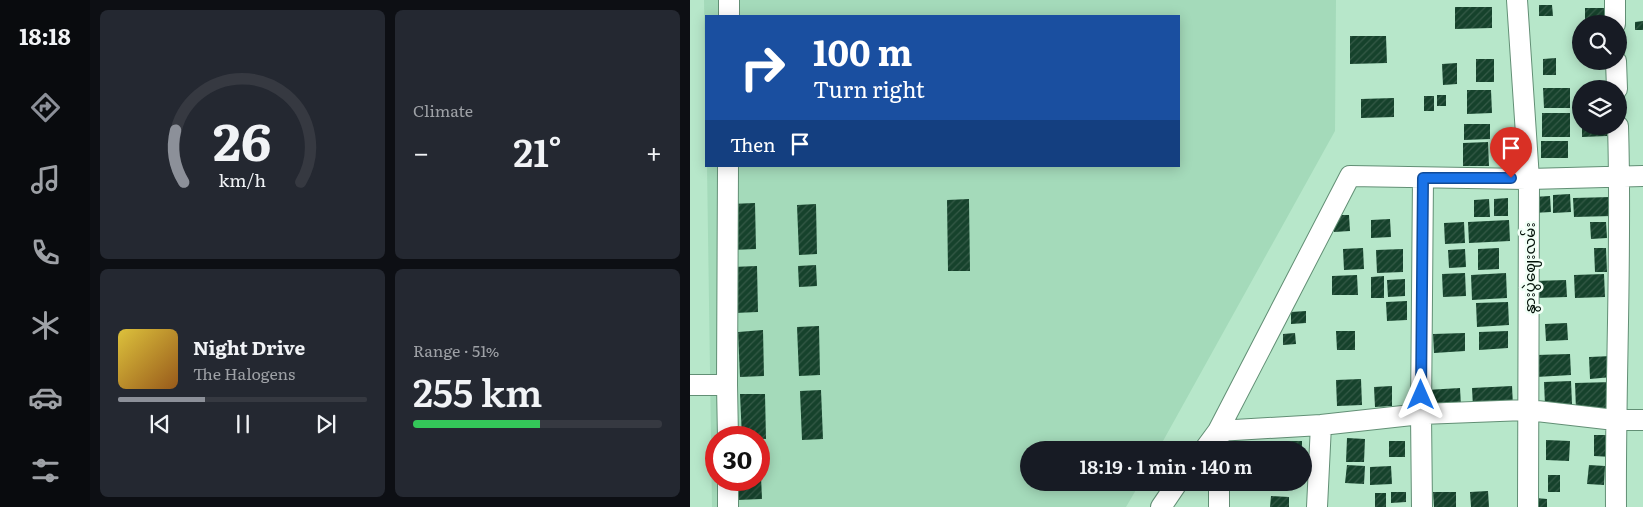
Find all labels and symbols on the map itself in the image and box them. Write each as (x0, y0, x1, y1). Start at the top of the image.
pin (1490, 127, 1532, 178)
street label: နွားပွဲဈေးလမ်း (1517, 222, 1542, 314)
position arrow (1394, 368, 1446, 420)
speed limit sign: 30 (705, 426, 770, 491)

